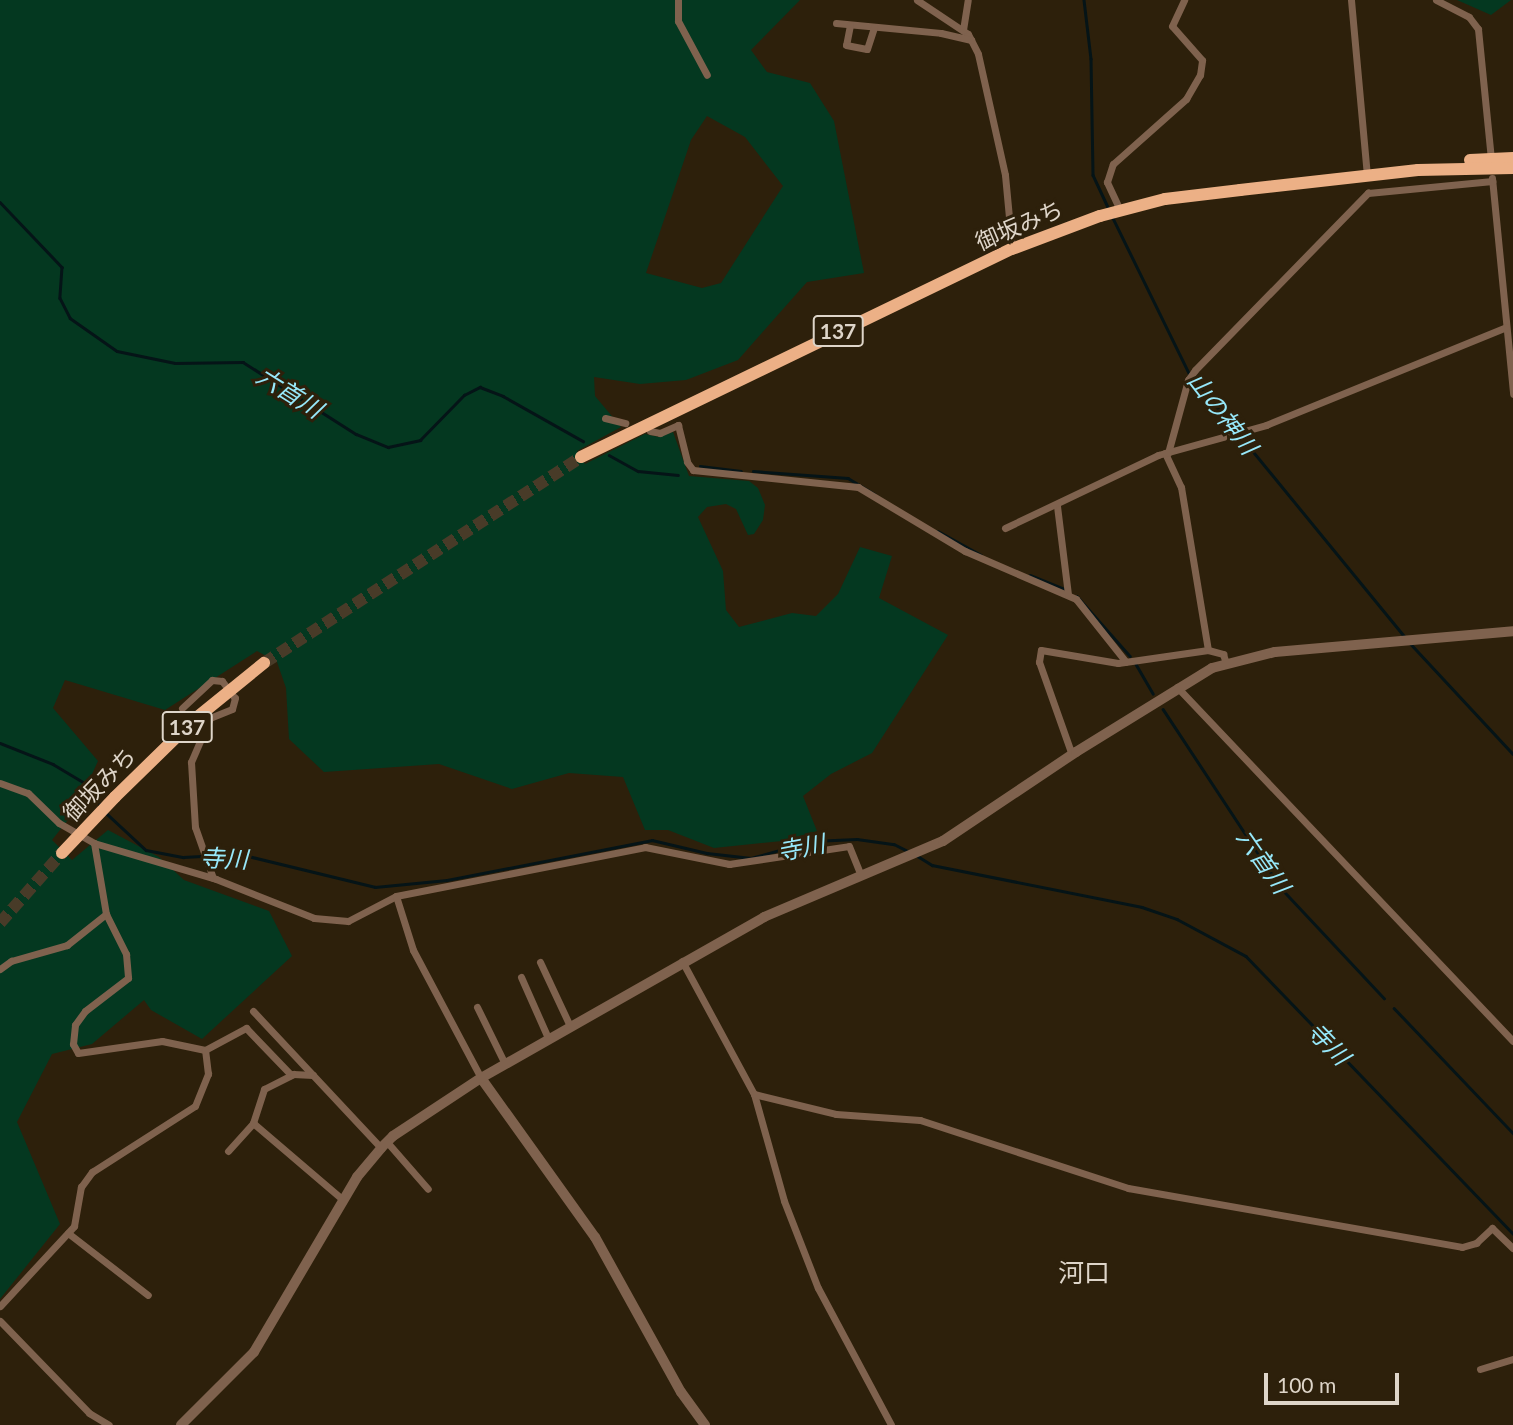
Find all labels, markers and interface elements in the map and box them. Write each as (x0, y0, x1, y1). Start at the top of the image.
street label: 御坂みち (971, 194, 1067, 256)
road number: 137 (812, 314, 864, 348)
water label: 六首川 (252, 361, 328, 423)
water label: 山の神川 (1182, 366, 1264, 460)
road number: 137 (161, 710, 213, 744)
street label: 御坂みち (57, 741, 141, 827)
water label: 六首川 (1232, 823, 1296, 899)
water label: 寺川 (775, 828, 827, 866)
water label: 寺川 (200, 843, 248, 873)
water label: 寺川 (1302, 1016, 1356, 1070)
district label: 河口 (1058, 1257, 1110, 1289)
scale bar (1268, 1358, 1403, 1402)
text: 100 m (1277, 1372, 1336, 1397)

